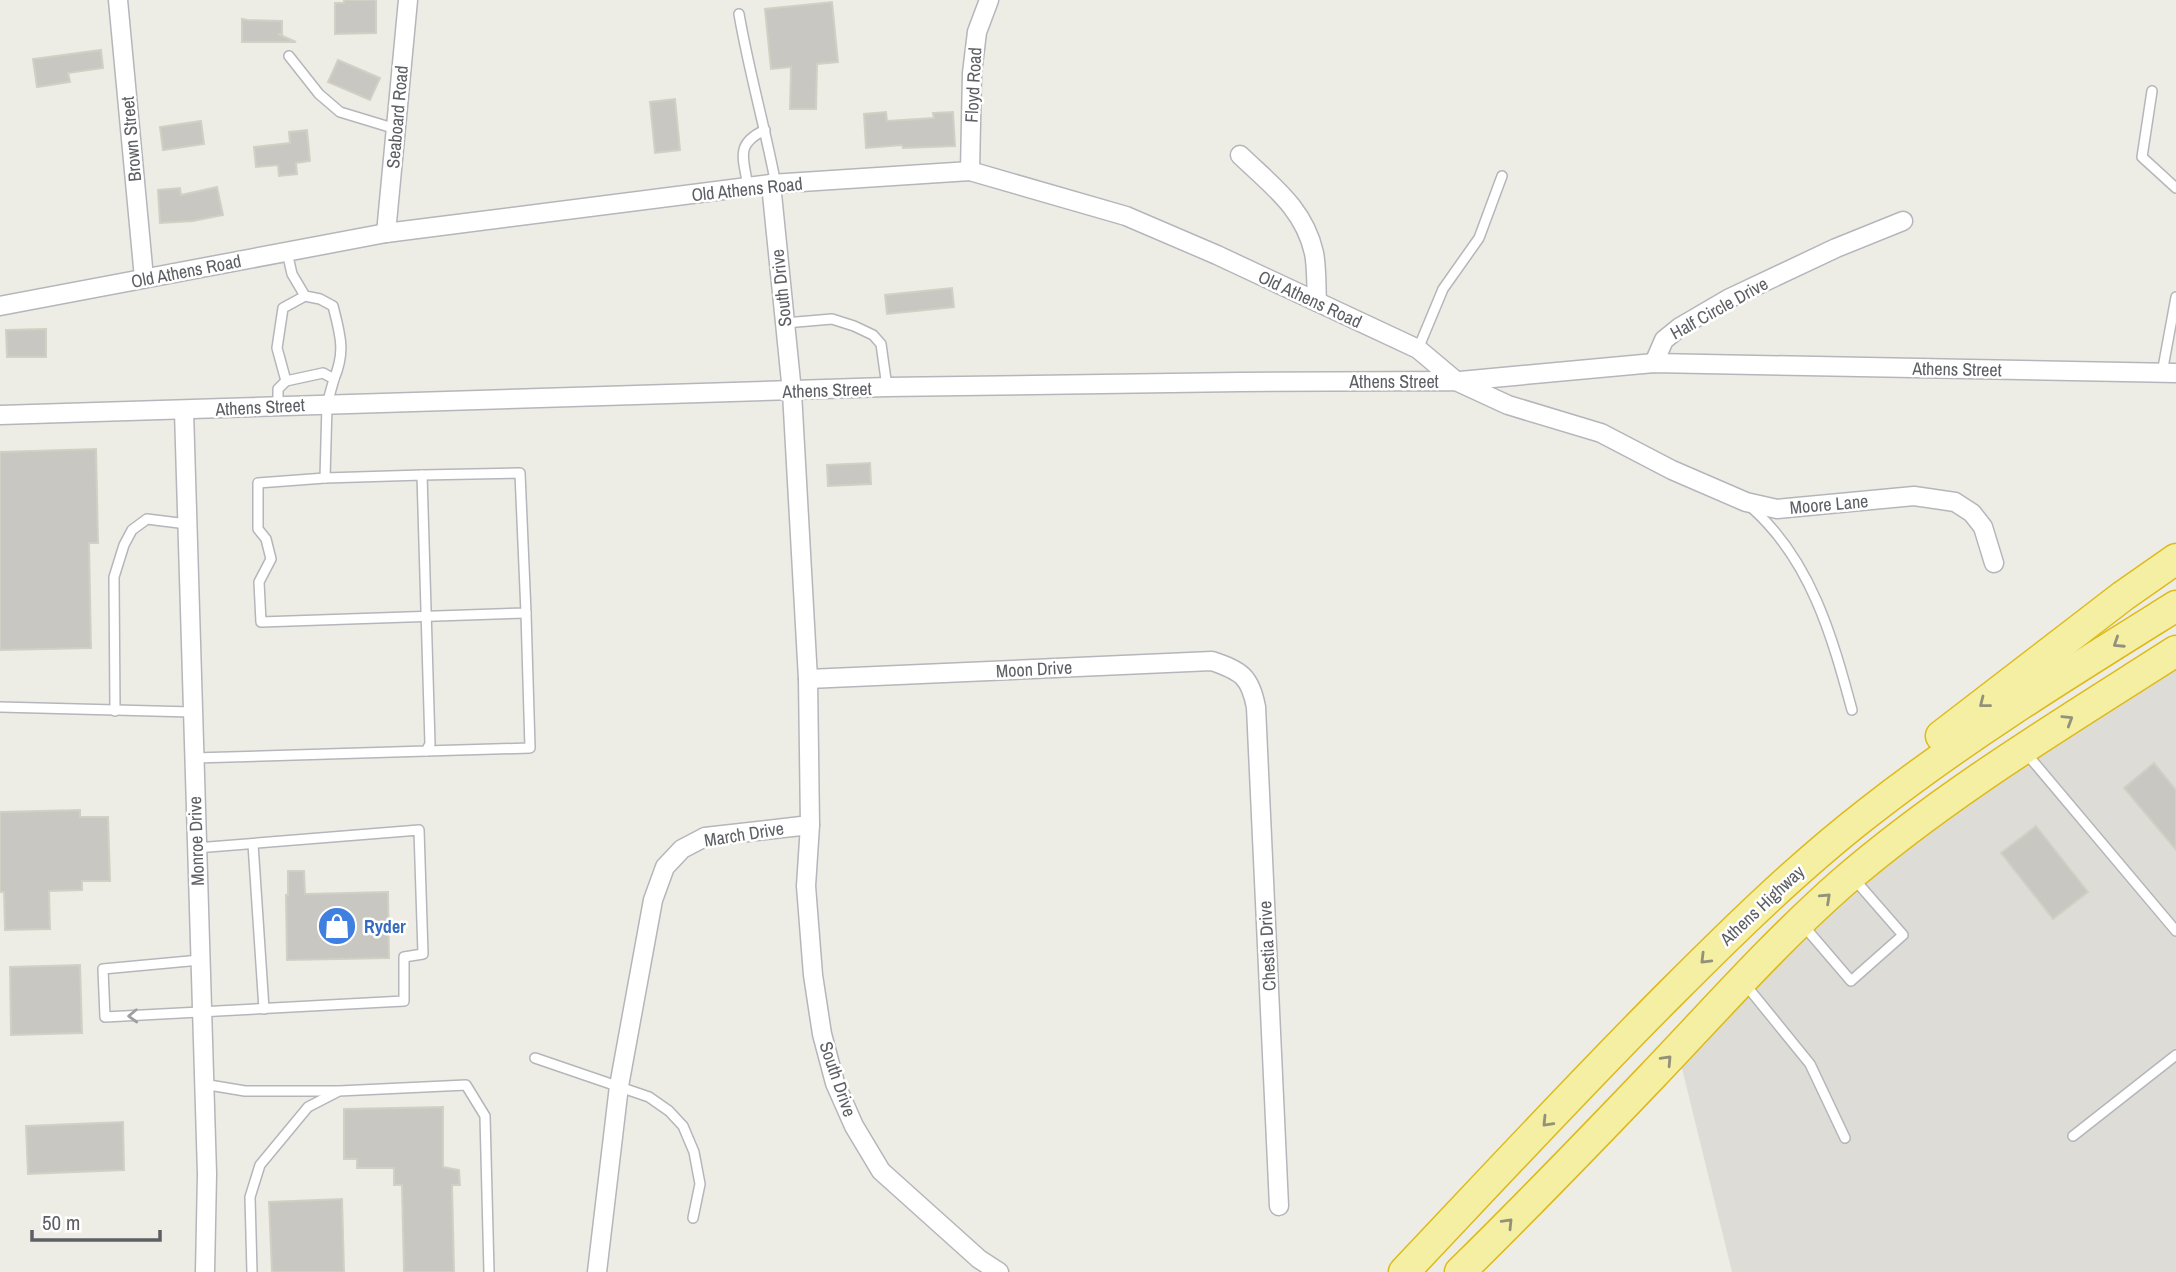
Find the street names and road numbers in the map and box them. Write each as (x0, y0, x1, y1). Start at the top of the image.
street label: Floyd Road (959, 47, 987, 123)
street label: Seaboard Road (380, 64, 414, 170)
street label: Brown Street (115, 95, 147, 183)
street label: Old Athens Road (690, 171, 804, 207)
street label: Old Athens Road (129, 248, 243, 294)
street label: South Drive (764, 248, 798, 328)
street label: Old Athens Road (1254, 264, 1366, 334)
street label: Half Circle Drive (1666, 271, 1772, 345)
street label: Athens Street (1911, 356, 2002, 382)
street label: Athens Street (1348, 369, 1439, 394)
street label: Athens Street (781, 376, 872, 404)
street label: Athens Street (214, 392, 305, 422)
street label: Moore Lane (1789, 488, 1869, 520)
street label: Moon Drive (995, 655, 1073, 683)
street label: Monroe Drive (182, 796, 210, 886)
street label: March Drive (702, 815, 786, 853)
street label: Athens Highway (1713, 859, 1810, 951)
street label: Chestia Drive (1252, 900, 1282, 992)
street label: South Drive (813, 1038, 863, 1120)

